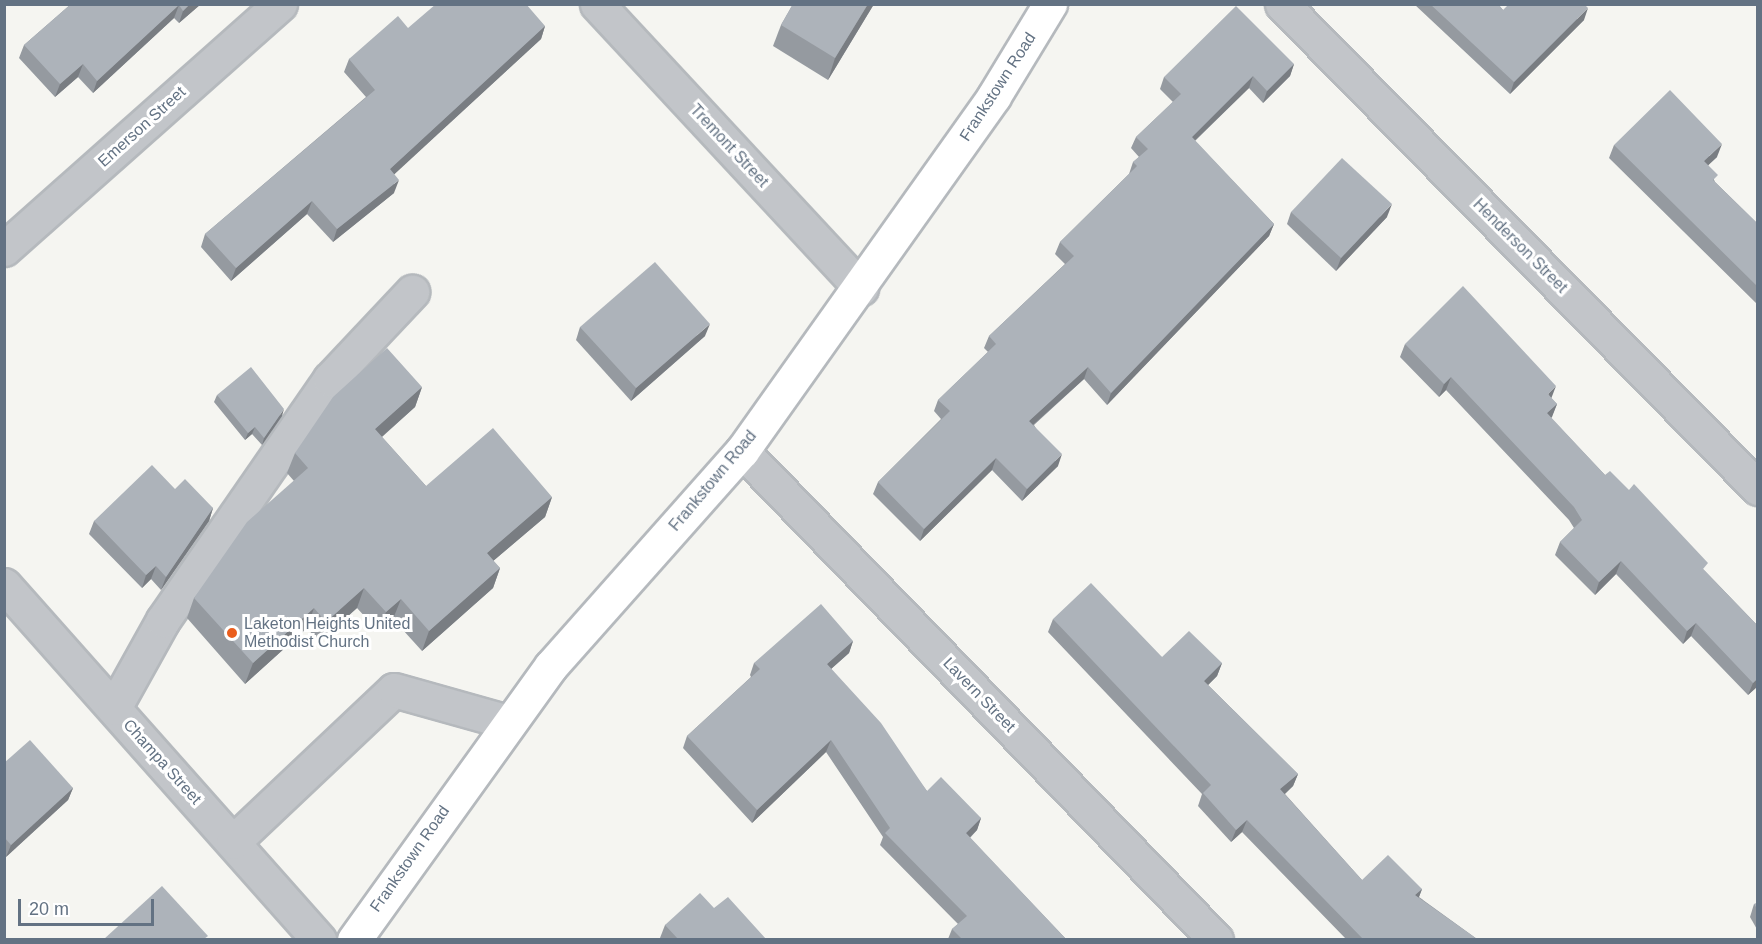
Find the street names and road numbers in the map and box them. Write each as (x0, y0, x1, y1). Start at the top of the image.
street label: Frankstown Road (956, 29, 1040, 145)
street label: Emerson Street (94, 83, 190, 171)
street label: Tremont Street (686, 101, 772, 191)
street label: Henderson Street (1469, 195, 1571, 297)
street label: Frankstown Road (665, 427, 761, 535)
street label: Lavern Street (939, 654, 1019, 736)
street label: Champa Street (119, 716, 205, 808)
street label: Frankstown Road (366, 802, 454, 916)

